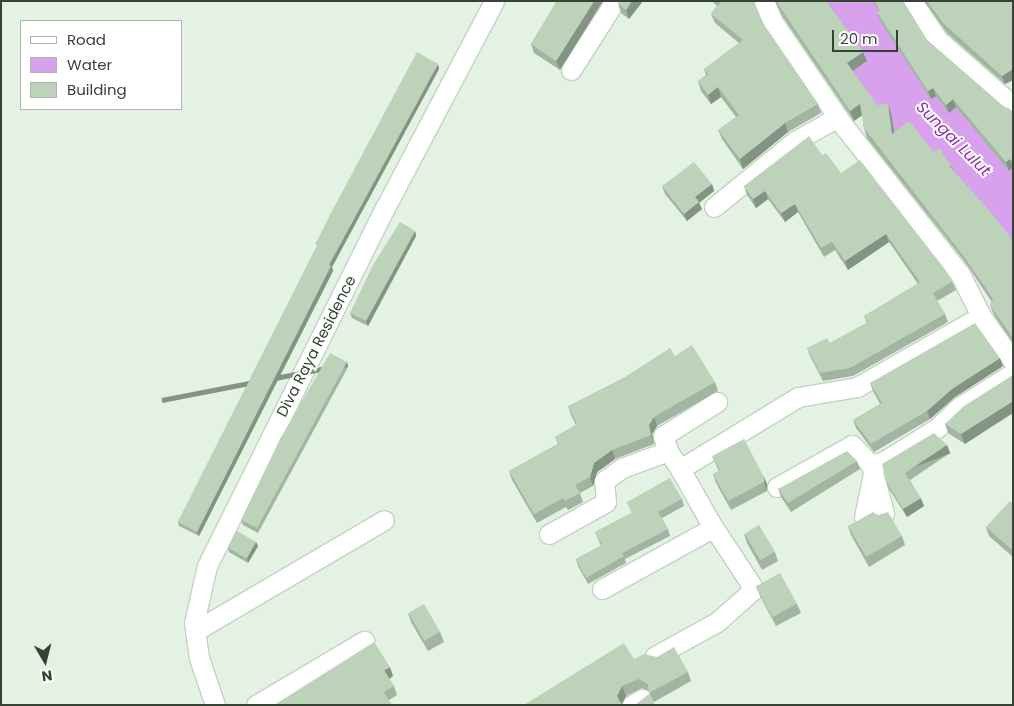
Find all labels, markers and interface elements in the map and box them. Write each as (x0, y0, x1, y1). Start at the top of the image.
legend (20, 20, 182, 110)
scale bar (834, 20, 900, 52)
text: 20 m (840, 28, 878, 49)
text: Road (67, 29, 106, 50)
text: Water (67, 54, 112, 75)
text: Building (67, 79, 127, 100)
water label: Sungai Lulut (912, 98, 994, 180)
street label: Diva Raya Residence (273, 272, 359, 420)
north arrow (20, 636, 70, 686)
text: N (40, 665, 54, 686)

